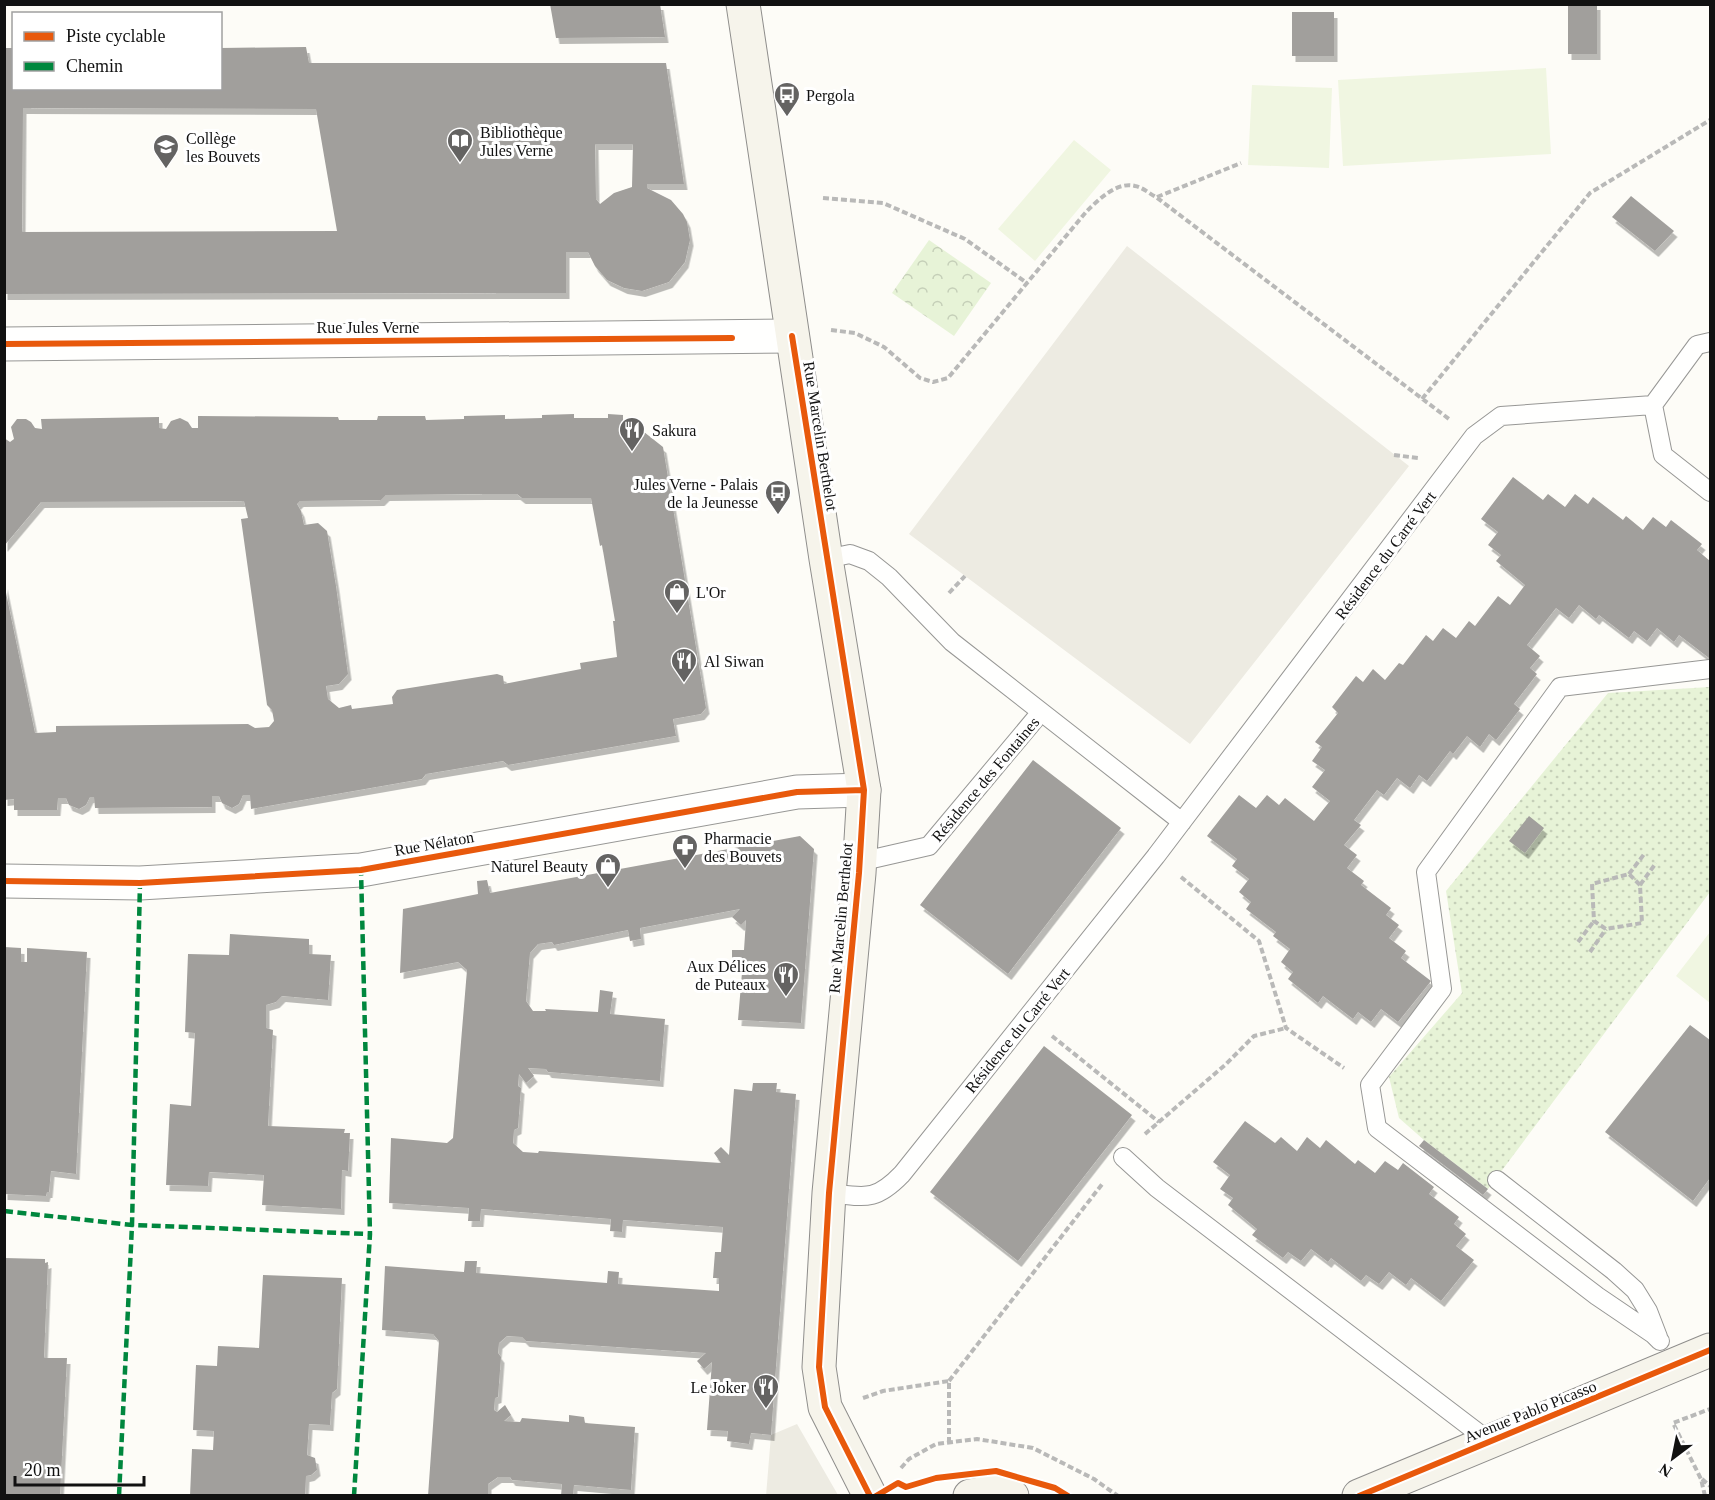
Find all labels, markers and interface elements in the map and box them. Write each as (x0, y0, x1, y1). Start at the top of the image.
legend (12, 12, 222, 90)
text: Piste cyclable (66, 26, 165, 46)
text: Chemin (66, 56, 123, 76)
bus stop icon: Pergola (772, 80, 802, 118)
place label: Pergola (806, 87, 855, 105)
place label: Bibliothèque Jules Verne (480, 124, 563, 159)
library icon: Bibliothèque Jules Verne (445, 126, 475, 164)
place label: Collège les Bouvets (186, 130, 260, 165)
school or university icon: Collège les Bouvets (151, 132, 181, 170)
street label: Rue Jules Verne (317, 319, 419, 336)
street label: Rue Marcelin Berthelot (800, 360, 841, 513)
restaurant icon: Sakura (617, 415, 647, 453)
place label: Sakura (652, 422, 696, 439)
place label: Jules Verne - Palais de la Jeunesse (633, 476, 758, 511)
bus stop icon: Jules Verne - Palais de la Jeunesse (763, 478, 793, 516)
street label: Résidence du Carré Vert (1332, 488, 1439, 623)
shop icon: L'Or (662, 577, 692, 615)
place label: L'Or (696, 584, 726, 601)
restaurant icon: Al Siwan (669, 646, 699, 684)
place label: Al Siwan (704, 653, 764, 670)
street label: Résidence des Fontaines (928, 714, 1042, 845)
street label: Rue Nélaton (393, 828, 475, 859)
place label: Pharmacie des Bouvets (704, 830, 782, 865)
pharmacy icon: Pharmacie des Bouvets (670, 832, 700, 870)
street label: Rue Marcelin Berthelot (825, 842, 856, 994)
shop icon: Naturel Beauty (593, 851, 623, 889)
place label: Naturel Beauty (491, 858, 588, 876)
place label: Aux Délices de Puteaux (686, 958, 766, 993)
restaurant icon: Aux Délices de Puteaux (771, 960, 801, 998)
street label: Résidence du Carré Vert (962, 964, 1073, 1096)
restaurant icon: Le Joker (751, 1372, 781, 1410)
street label: Avenue Pablo Picasso (1462, 1377, 1599, 1446)
place label: Le Joker (690, 1379, 747, 1396)
north arrow (1643, 1428, 1703, 1488)
scale bar (15, 1449, 144, 1487)
text: 20 m (24, 1460, 61, 1480)
text: N (1656, 1460, 1675, 1481)

